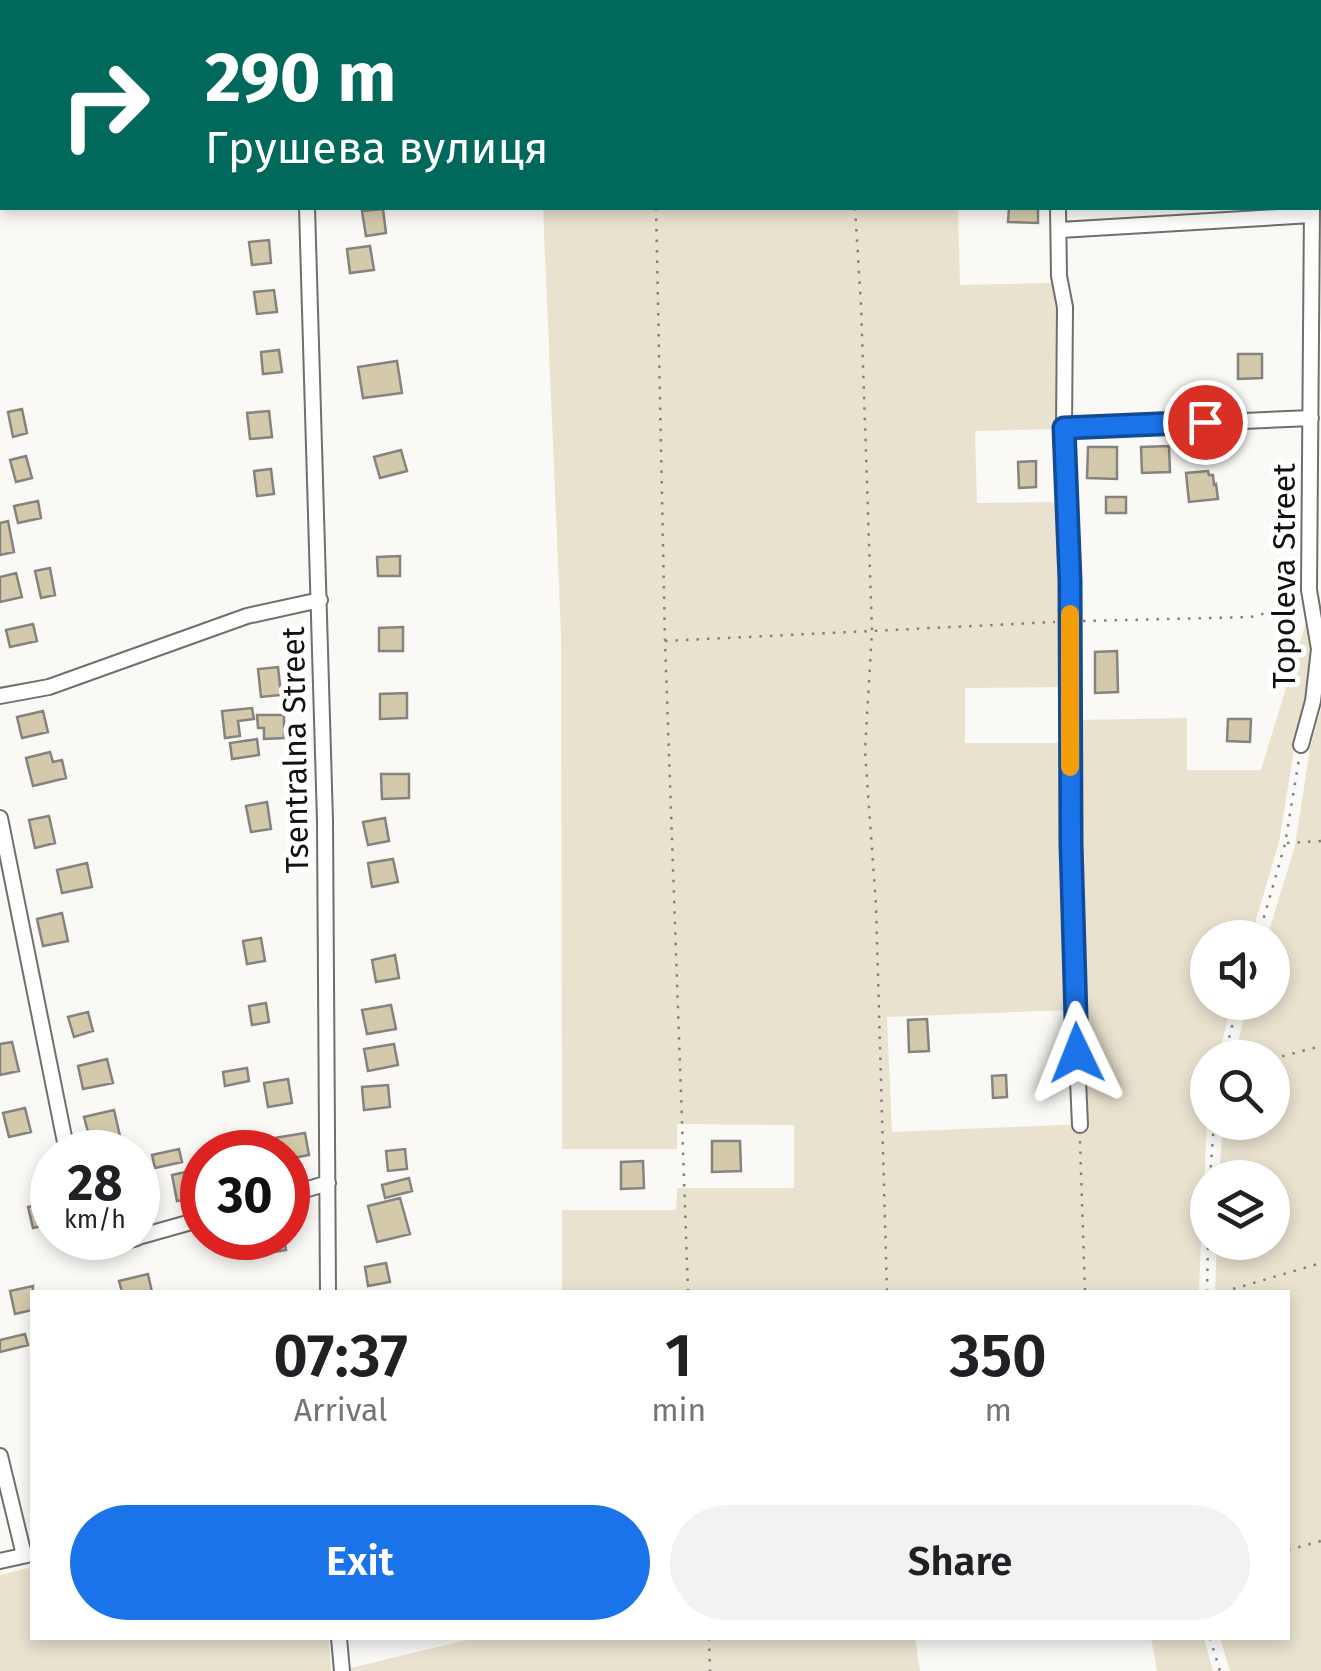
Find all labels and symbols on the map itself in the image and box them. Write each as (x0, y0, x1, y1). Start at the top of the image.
pin (1163, 380, 1248, 465)
street label: Topoleva Street (1265, 463, 1303, 689)
street label: Tsentralna Street (274, 626, 316, 874)
position arrow (1025, 1001, 1129, 1105)
speed limit sign: 30 (180, 1130, 310, 1260)

